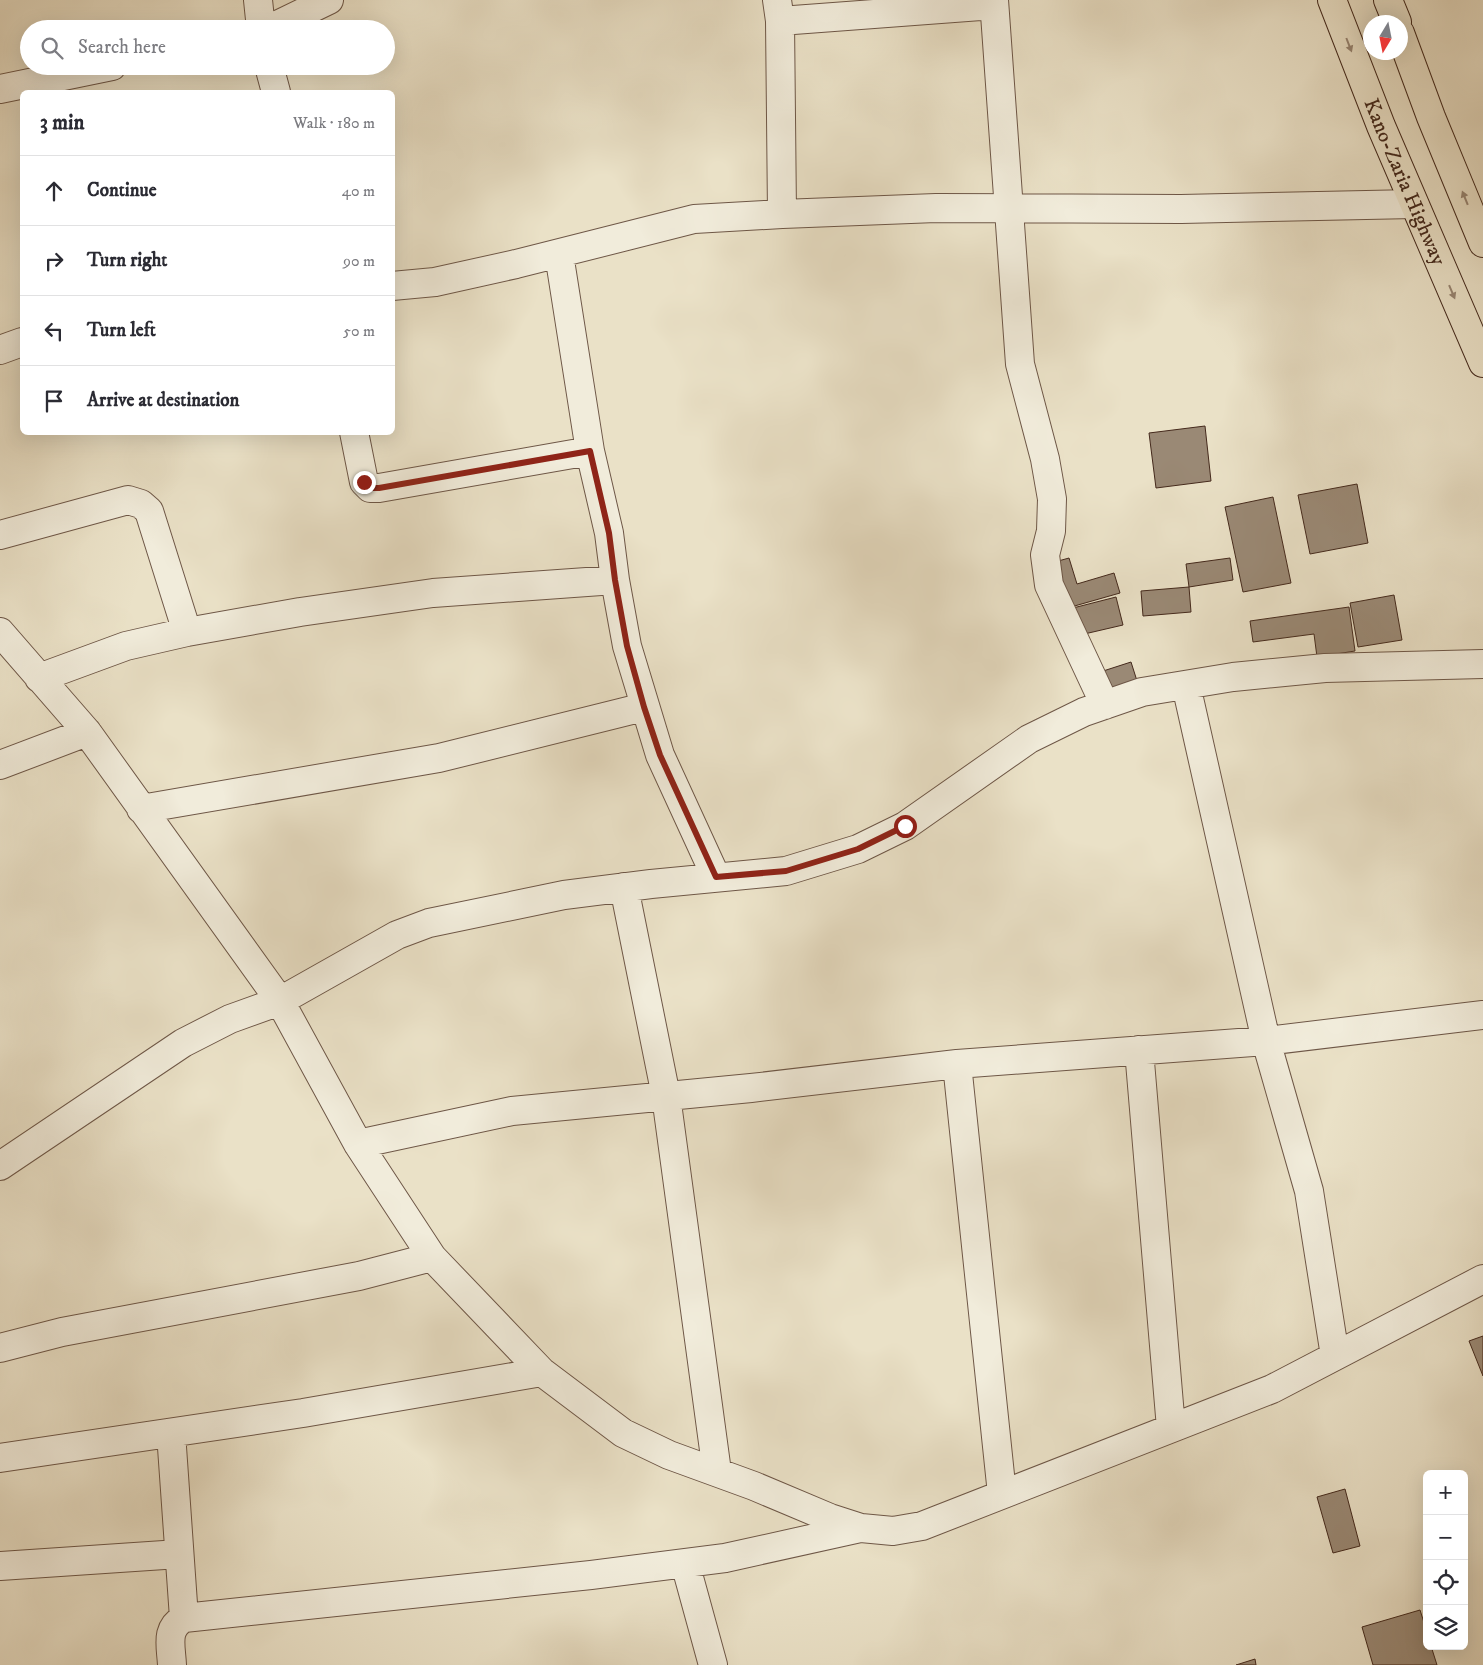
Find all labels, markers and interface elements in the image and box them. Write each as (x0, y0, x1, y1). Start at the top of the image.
north arrow (1363, 15, 1408, 60)
search box (20, 20, 395, 75)
icon: search (38, 34, 66, 62)
text: Search here (78, 36, 166, 59)
one-way arrow (1346, 38, 1354, 53)
street label: Kano-Zaria Highway (1358, 95, 1452, 270)
text: 3 min (40, 110, 85, 136)
text: Walk · 180 m (293, 113, 375, 133)
icon: ahead (40, 177, 68, 205)
text: Continue (87, 179, 157, 202)
text: 40 m (342, 181, 375, 201)
one-way arrow (1460, 190, 1468, 205)
icon: right (40, 247, 68, 275)
text: Turn right (87, 249, 167, 272)
text: 90 m (343, 251, 375, 271)
one-way arrow (1449, 285, 1457, 299)
icon: left (40, 317, 68, 345)
text: Turn left (87, 319, 156, 342)
text: 50 m (343, 321, 375, 341)
icon: arrive (40, 387, 68, 415)
text: Arrive at destination (87, 389, 239, 412)
route end (353, 471, 376, 494)
route start (894, 815, 917, 838)
map controls (1423, 1470, 1468, 1650)
button: + (1423, 1470, 1468, 1515)
button: − (1423, 1515, 1468, 1560)
button: locate (1423, 1560, 1468, 1605)
button: layers (1423, 1605, 1468, 1650)

